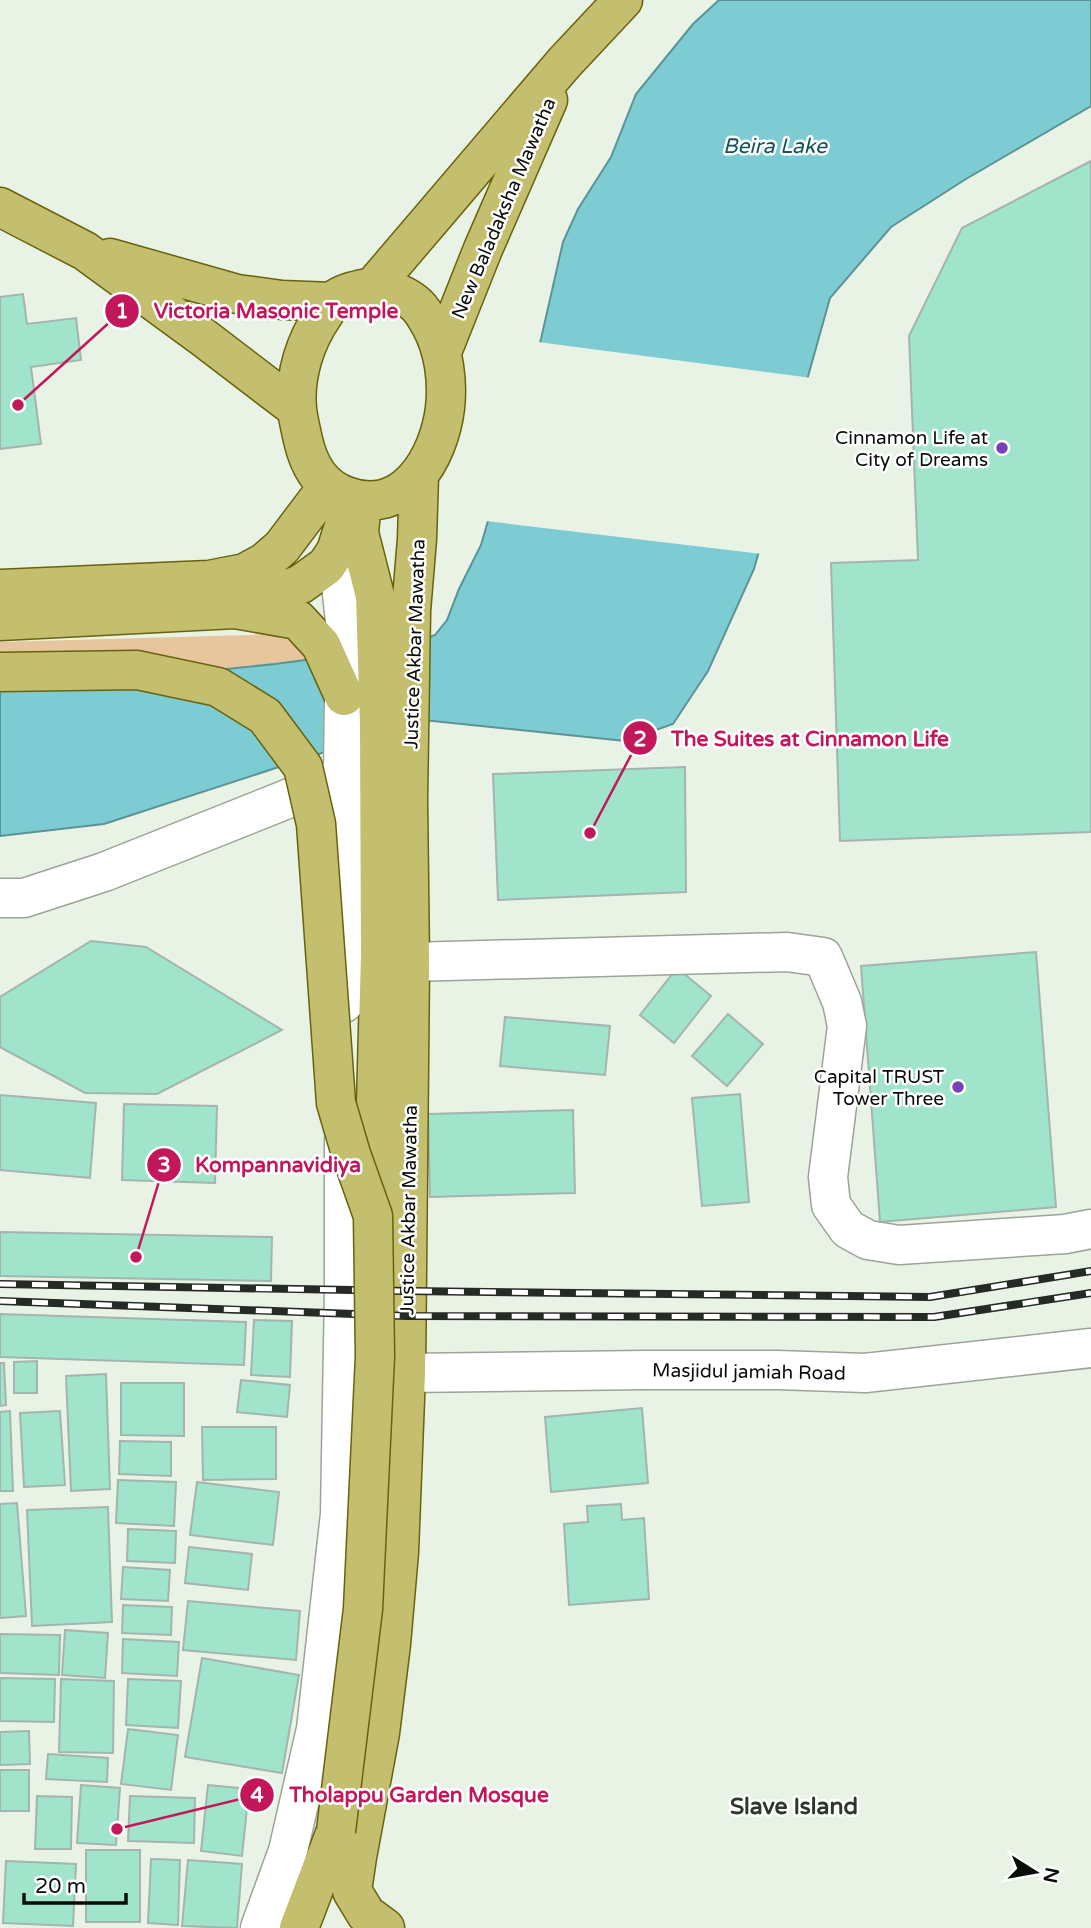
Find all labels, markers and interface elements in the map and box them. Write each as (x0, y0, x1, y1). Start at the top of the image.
street label: New Baladaksha Mawatha (447, 95, 561, 322)
water label: Beira Lake (723, 134, 828, 159)
callout: Victoria Masonic Temple (105, 290, 412, 332)
text: 1 (115, 299, 129, 324)
text: Victoria Masonic Temple (154, 299, 398, 324)
place label: Cinnamon Life at City of Dreams (835, 427, 988, 471)
marker: Cinnamon Life at City of Dreams (994, 440, 1010, 456)
street label: Justice Akbar Mawatha (400, 539, 430, 749)
callout: The Suites at Cinnamon Life (622, 717, 963, 759)
text: 2 (633, 727, 647, 752)
text: The Suites at Cinnamon Life (670, 727, 949, 752)
place label: Capital TRUST Tower Three (814, 1066, 944, 1110)
marker: Capital TRUST Tower Three (950, 1079, 966, 1095)
street label: Justice Akbar Mawatha (396, 1105, 422, 1315)
callout: Kompannavidiya (146, 1144, 375, 1186)
text: 3 (157, 1153, 171, 1178)
text: Kompannavidiya (195, 1153, 361, 1178)
street label: Masjidul jamiah Road (652, 1359, 846, 1385)
callout: Tholappu Garden Mosque (240, 1774, 562, 1816)
text: 4 (250, 1783, 264, 1808)
text: Tholappu Garden Mosque (288, 1783, 549, 1808)
district label: Slave Island (730, 1793, 858, 1821)
north arrow (1000, 1837, 1070, 1907)
scale bar (24, 1862, 126, 1906)
text: N (1038, 1865, 1063, 1885)
text: 20 m (35, 1874, 86, 1899)

